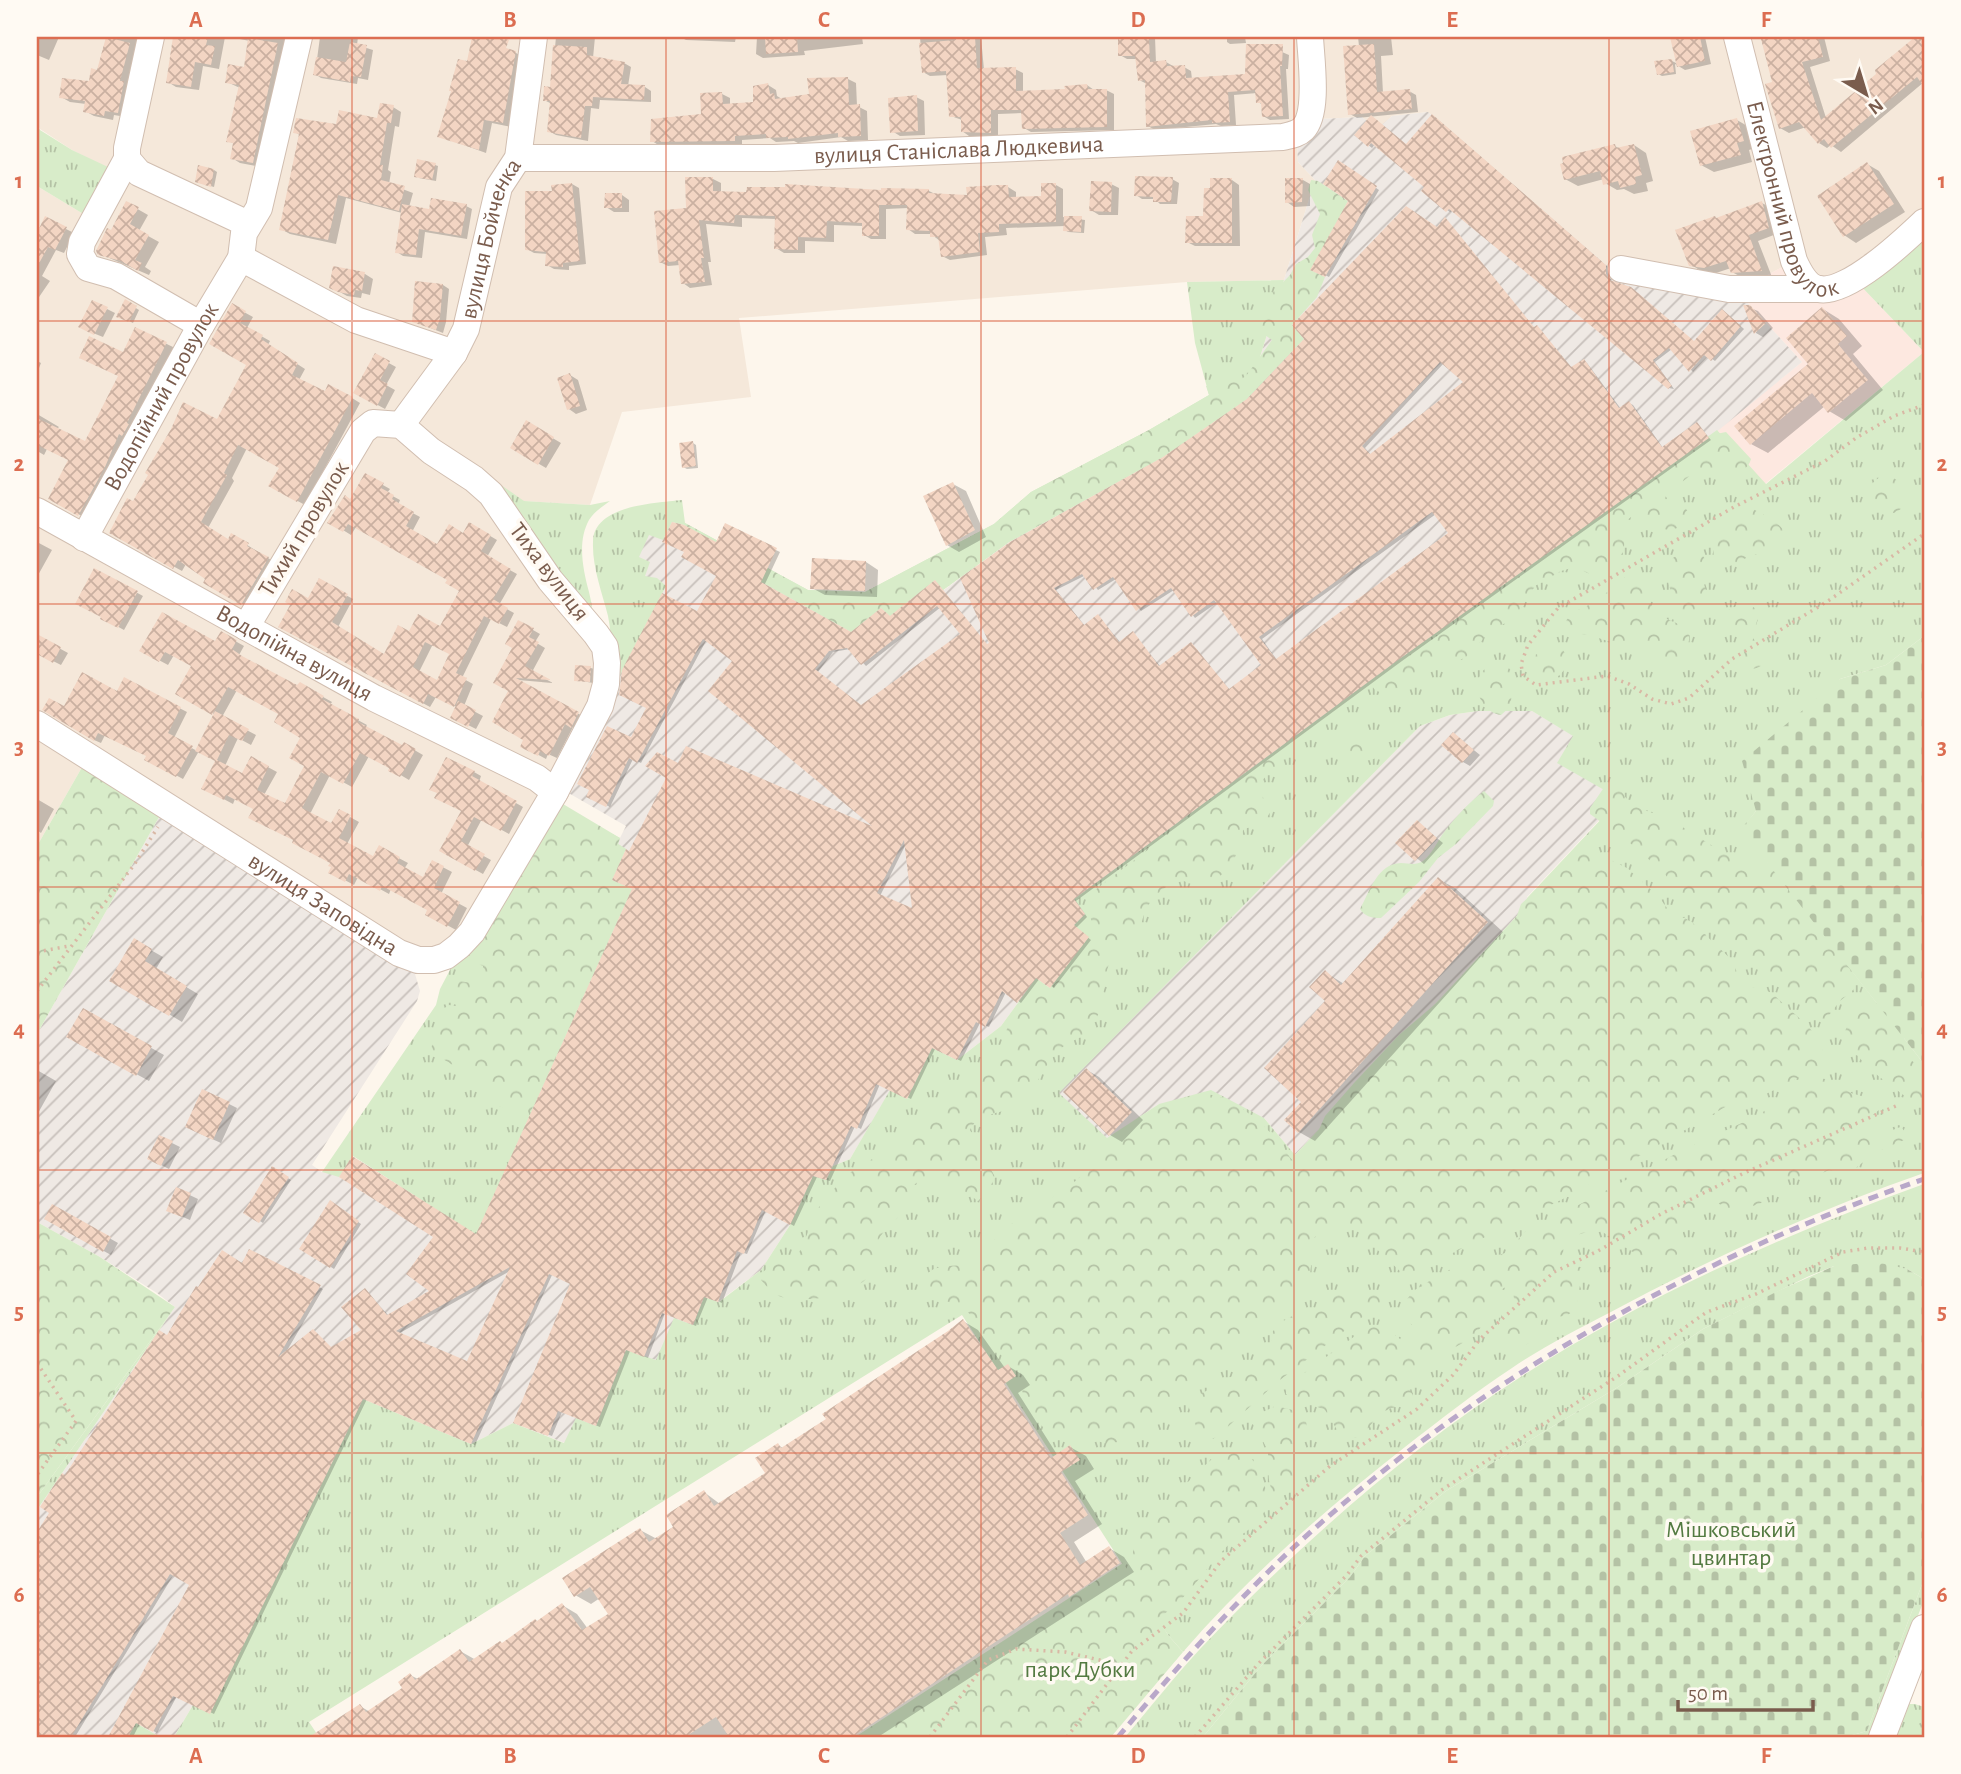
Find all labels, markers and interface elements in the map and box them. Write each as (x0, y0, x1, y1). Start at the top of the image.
text: A (189, 9, 203, 32)
text: B (503, 9, 517, 32)
text: C (818, 9, 830, 32)
text: D (1130, 9, 1146, 32)
text: E (1446, 9, 1458, 32)
text: F (1761, 9, 1772, 32)
north arrow (1832, 60, 1902, 130)
text: N (1864, 95, 1887, 118)
street label: Електронний провулок (1742, 98, 1841, 302)
street label: вулиця Станіслава Людкевича (813, 132, 1104, 168)
street label: вулиця Бойченка (457, 154, 526, 321)
text: 1 (15, 170, 23, 193)
text: 1 (1938, 170, 1946, 193)
street label: Водопійний провулок (100, 299, 223, 495)
text: 2 (14, 453, 25, 476)
text: 2 (1937, 453, 1948, 476)
street label: Тихий провулок (254, 457, 354, 601)
street label: Тиха вулиця (505, 519, 593, 625)
street label: Водопійна вулиця (212, 601, 376, 707)
text: 3 (14, 736, 24, 759)
text: 3 (1937, 736, 1947, 759)
street label: вулиця Заповідна (244, 849, 402, 961)
text: 4 (13, 1018, 25, 1041)
text: 4 (1936, 1018, 1948, 1041)
text: 5 (14, 1301, 24, 1324)
text: 5 (1937, 1301, 1947, 1324)
park label: Мішковський цвинтар (1666, 1518, 1796, 1570)
text: 6 (13, 1584, 25, 1607)
text: 6 (1936, 1584, 1948, 1607)
park label: парк Дубки (1024, 1658, 1136, 1682)
scale bar (1678, 1669, 1812, 1713)
text: 50 m (1688, 1683, 1728, 1704)
text: A (189, 1745, 203, 1768)
text: B (503, 1745, 517, 1768)
text: C (818, 1745, 830, 1768)
text: D (1130, 1745, 1146, 1768)
text: E (1446, 1745, 1458, 1768)
text: F (1761, 1745, 1772, 1768)

